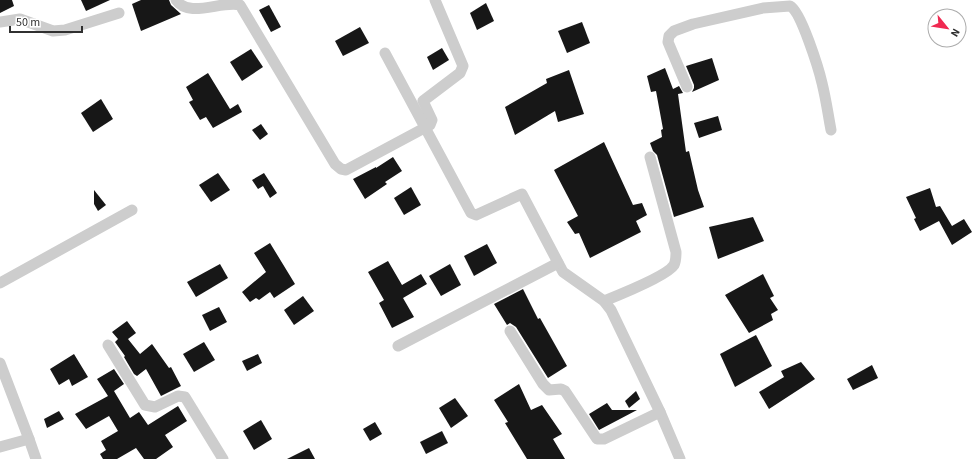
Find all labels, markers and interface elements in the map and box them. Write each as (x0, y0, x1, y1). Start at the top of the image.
scale bar (10, 8, 82, 34)
north arrow (927, 8, 967, 48)
text: 50 m (16, 14, 40, 31)
text: N (947, 26, 964, 40)

